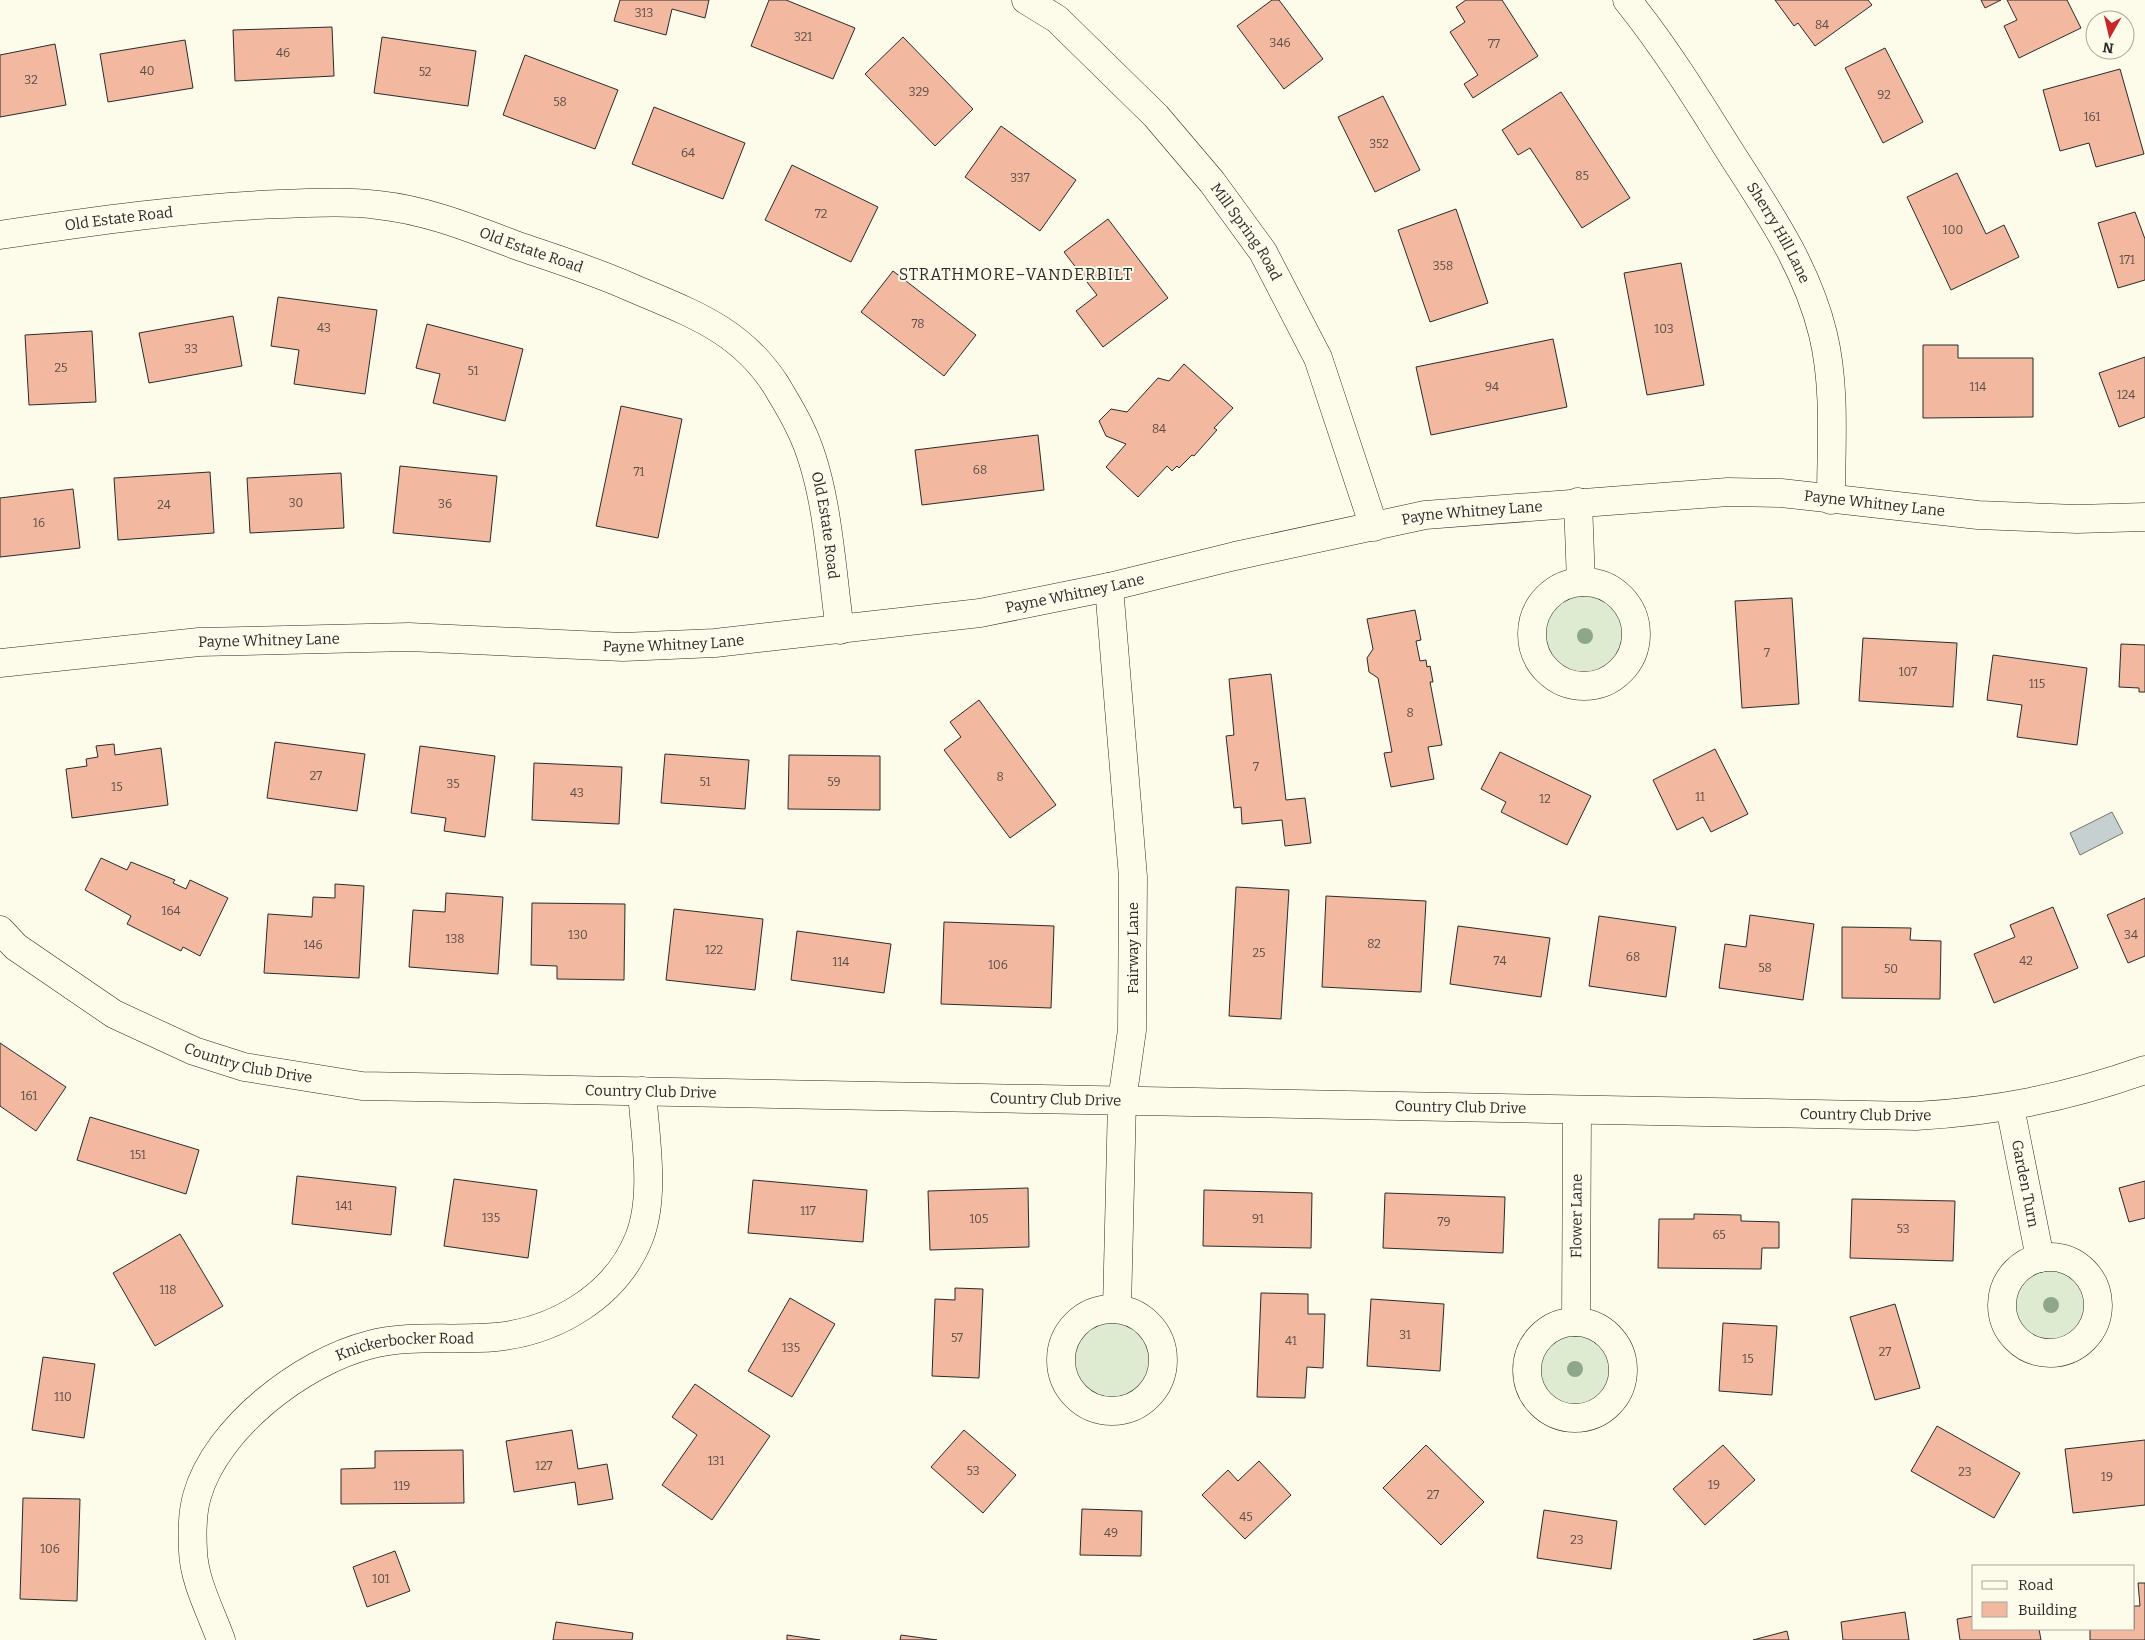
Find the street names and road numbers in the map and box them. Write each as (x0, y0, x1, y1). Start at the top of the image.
street label: Mill Spring Road (1207, 179, 1285, 284)
street label: Sherry Hill Lane (1743, 179, 1814, 286)
street label: Old Estate Road (64, 203, 174, 234)
street label: Old Estate Road (477, 223, 586, 277)
street label: Old Estate Road (807, 469, 843, 580)
street label: Payne Whitney Lane (1803, 487, 1946, 520)
street label: Payne Whitney Lane (1400, 497, 1543, 529)
street label: Payne Whitney Lane (1004, 570, 1146, 617)
street label: Payne Whitney Lane (198, 630, 340, 651)
street label: Payne Whitney Lane (602, 631, 745, 656)
street label: Fairway Lane (1124, 902, 1142, 994)
street label: Country Club Drive (181, 1039, 314, 1087)
street label: Country Club Drive (585, 1081, 717, 1102)
street label: Country Club Drive (990, 1089, 1122, 1110)
street label: Country Club Drive (1395, 1097, 1527, 1117)
street label: Country Club Drive (1800, 1105, 1932, 1125)
street label: Garden Turn (2008, 1138, 2043, 1229)
street label: Flower Lane (1567, 1174, 1586, 1258)
street label: Knickerbocker Road (333, 1329, 474, 1365)

